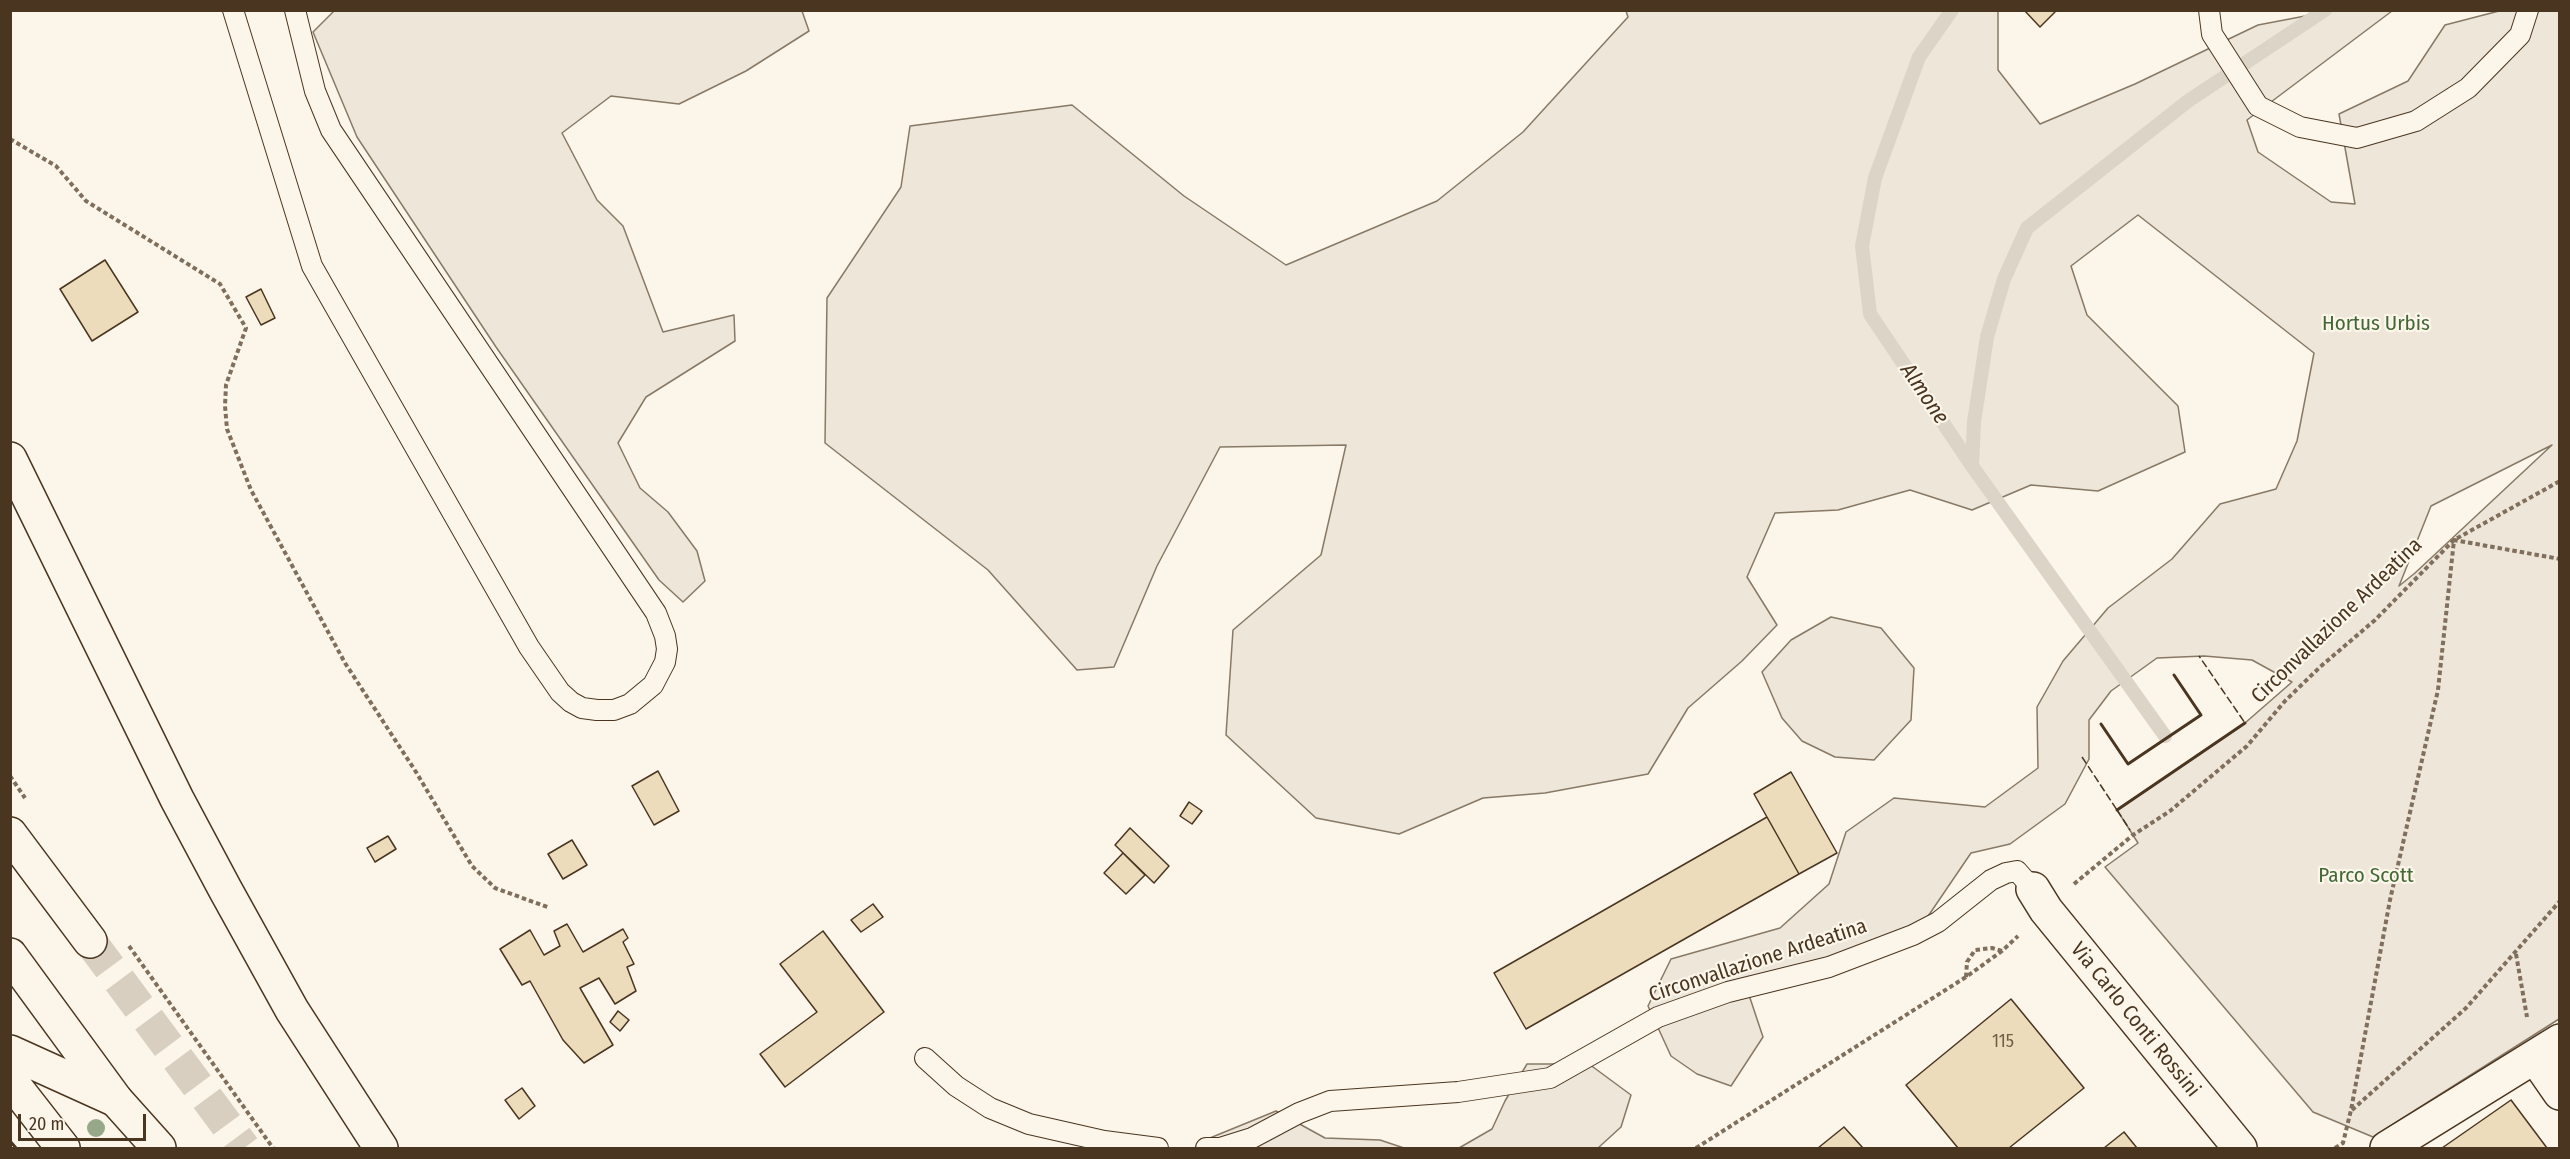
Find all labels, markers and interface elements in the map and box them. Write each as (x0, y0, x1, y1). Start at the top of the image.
park label: Hortus Urbis (2322, 311, 2430, 337)
water label: Almone (1894, 359, 1954, 429)
street label: Circonvallazione Ardeatina (2246, 533, 2428, 709)
park label: Parco Scott (2318, 863, 2414, 889)
street label: Circonvallazione Ardeatina (1646, 914, 1870, 1008)
street label: Via Carlo Conti Rossini (2065, 938, 2205, 1102)
house number: 115 (1992, 1031, 2014, 1053)
scale bar (21, 1102, 148, 1140)
text: 20 m (29, 1113, 64, 1135)

